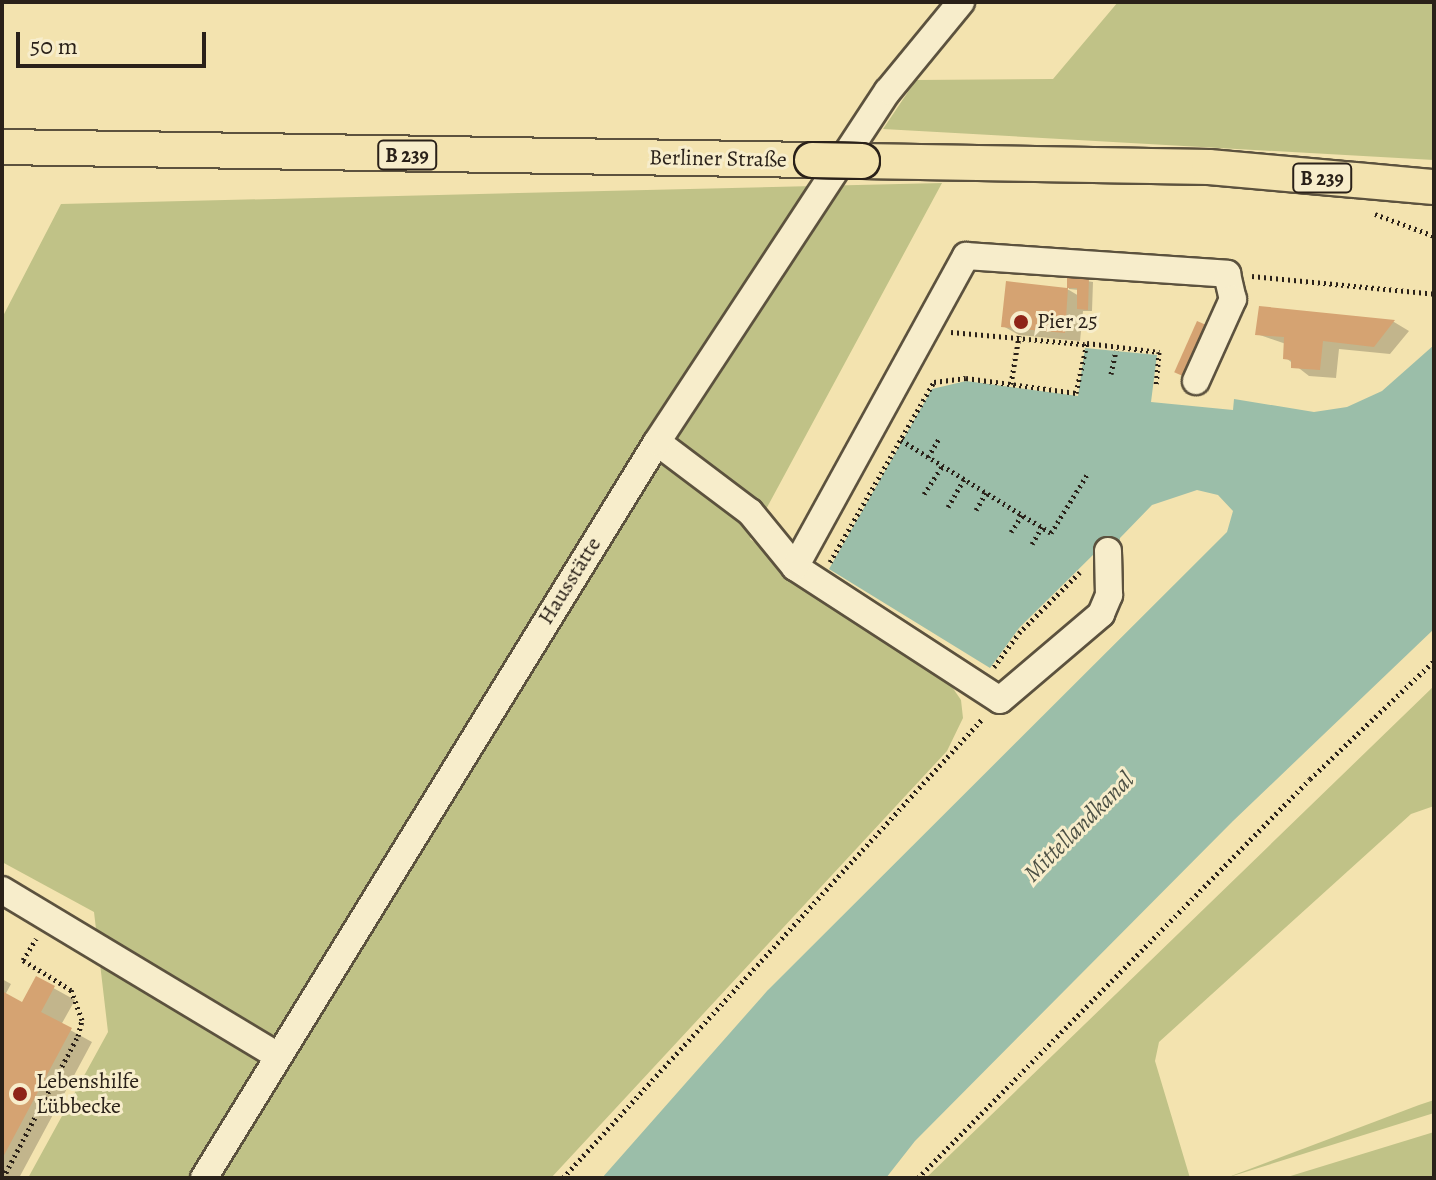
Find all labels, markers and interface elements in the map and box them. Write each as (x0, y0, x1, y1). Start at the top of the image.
scale bar (20, 16, 210, 66)
text: 50 m (30, 30, 78, 62)
road number: B 239 (377, 139, 437, 171)
street label: Berliner Straße (649, 145, 787, 173)
road number: B 239 (1292, 162, 1352, 194)
place label: Pier 25 (1037, 309, 1098, 335)
marker: Pier 25 (1012, 313, 1030, 331)
street label: Hausstätte (533, 533, 607, 629)
water label: Mittellandkanal (1018, 766, 1140, 888)
place label: Lebenshilfe Lübbecke (36, 1068, 139, 1120)
marker: Lebenshilfe Lübbecke (11, 1085, 29, 1103)

